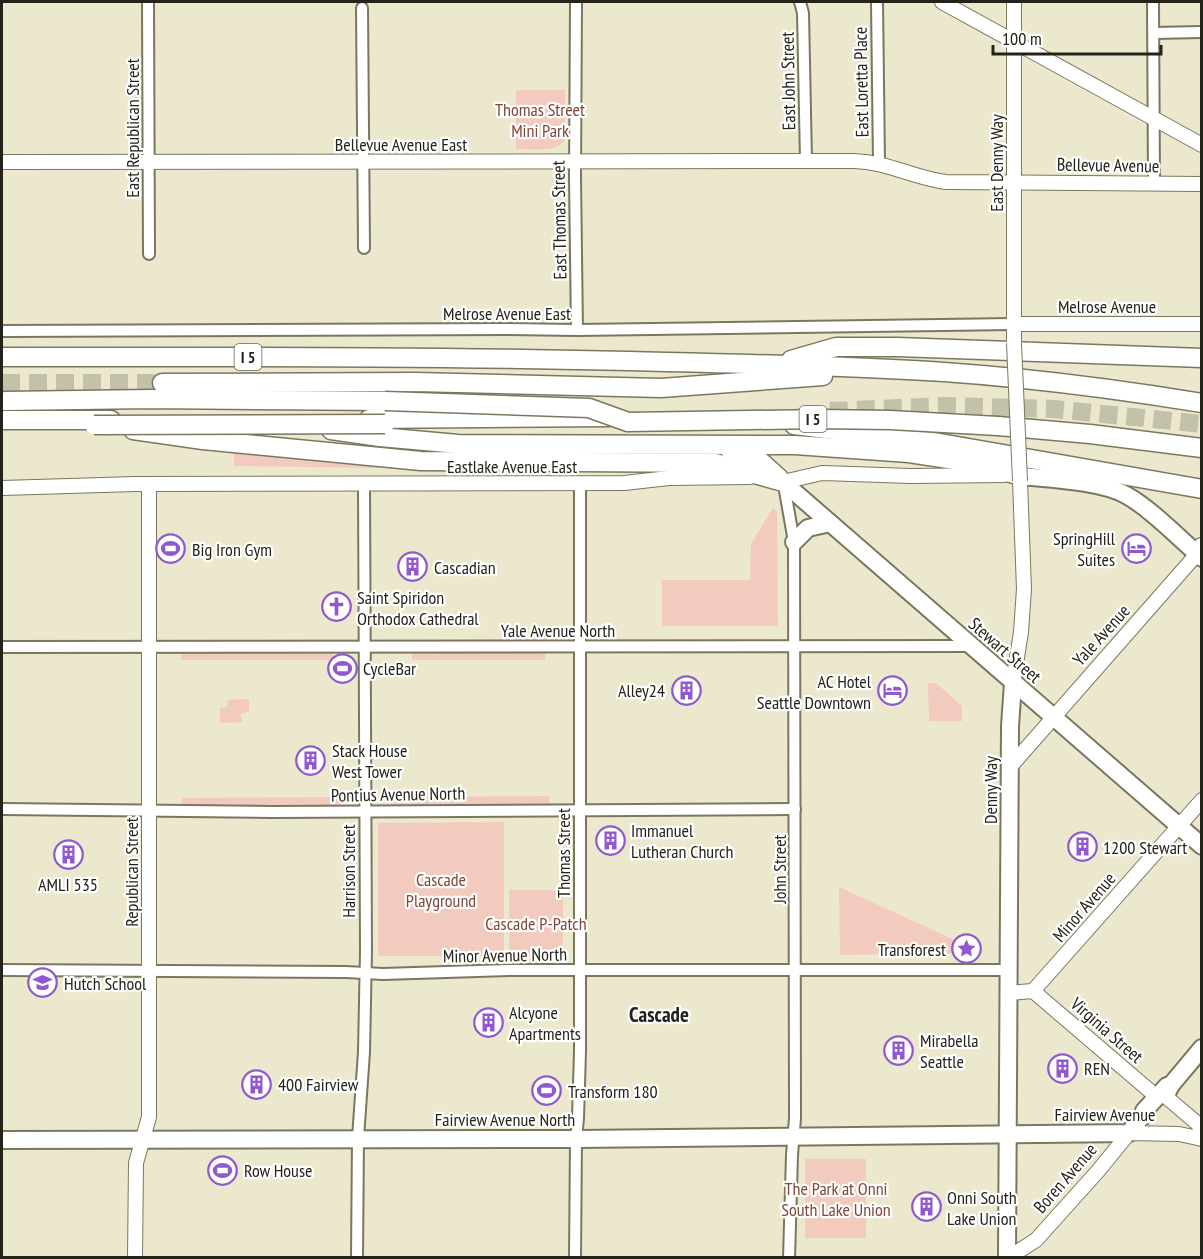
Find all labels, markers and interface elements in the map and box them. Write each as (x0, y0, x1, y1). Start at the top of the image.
scale bar (993, 18, 1161, 56)
street label: East Loretta Place (849, 27, 873, 137)
text: 100 m (1002, 27, 1042, 50)
street label: East John Street (776, 31, 800, 131)
street label: East Republican Street (121, 58, 144, 198)
park label: Thomas Street Mini Park (495, 98, 585, 142)
street label: East Denny Way (985, 114, 1008, 212)
street label: Bellevue Avenue East (335, 133, 467, 156)
street label: Bellevue Avenue (1057, 153, 1159, 177)
street label: East Thomas Street (546, 160, 572, 280)
street label: Melrose Avenue (1058, 295, 1156, 318)
street label: Melrose Avenue East (443, 302, 571, 325)
road number: I 5 (234, 344, 262, 370)
road number: I 5 (800, 406, 826, 432)
street label: Eastlake Avenue East (447, 455, 577, 478)
place label: SpringHill Suites (1053, 527, 1116, 571)
hotel icon: SpringHill Suites (1120, 532, 1152, 564)
sports icon: Big Iron Gym (155, 533, 187, 565)
place label: Big Iron Gym (192, 538, 272, 561)
building icon: Cascadian (397, 551, 429, 583)
place label: Cascadian (434, 556, 496, 579)
place label: Saint Spiridon Orthodox Cathedral (357, 586, 479, 630)
church icon: Saint Spiridon Orthodox Cathedral (320, 591, 352, 623)
street label: Yale Avenue (1067, 600, 1135, 670)
street label: Stewart Street (964, 612, 1046, 688)
street label: Yale Avenue North (501, 619, 615, 642)
sports icon: CycleBar (326, 652, 358, 684)
place label: CycleBar (363, 657, 416, 680)
place label: AC Hotel Seattle Downtown (757, 670, 872, 714)
building icon: Alley24 (670, 674, 702, 706)
hotel icon: AC Hotel Seattle Downtown (876, 675, 908, 707)
place label: Alley24 (618, 679, 665, 702)
place label: Stack House West Tower (332, 739, 407, 783)
building icon: Stack House West Tower (295, 744, 327, 776)
street label: Denny Way (979, 756, 1002, 824)
street label: Pontius Avenue North (331, 781, 465, 807)
street label: Thomas Street (552, 808, 575, 898)
street label: Republican Street (120, 817, 143, 927)
place label: Immanuel Lutheran Church (631, 819, 733, 863)
street label: Harrison Street (337, 824, 360, 918)
building icon: Immanuel Lutheran Church (594, 824, 626, 856)
building icon: 1200 Stewart (1066, 831, 1098, 863)
street label: John Street (768, 834, 791, 905)
place label: 1200 Stewart (1103, 836, 1187, 859)
building icon: AMLI 535 (52, 839, 84, 871)
street label: Minor Avenue (1047, 867, 1121, 947)
park label: Cascade Playground (406, 868, 476, 912)
place label: AMLI 535 (38, 873, 98, 896)
park label: Cascade P-Patch (485, 912, 587, 935)
place icon: Transforest (951, 933, 983, 965)
place label: Transforest (878, 938, 946, 961)
street label: Minor Avenue North (443, 942, 567, 968)
school or university icon: Hutch School (27, 967, 59, 999)
place label: Hutch School (64, 972, 147, 995)
street label: Virginia Street (1065, 991, 1148, 1068)
place label: Alcyone Apartments (509, 1001, 581, 1045)
district label: Cascade (629, 1001, 689, 1028)
building icon: Alcyone Apartments (472, 1006, 504, 1038)
place label: Mirabella Seattle (920, 1029, 978, 1073)
building icon: Mirabella Seattle (883, 1034, 915, 1066)
building icon: REN (1047, 1052, 1079, 1084)
place label: REN (1084, 1057, 1110, 1080)
building icon: 400 Fairview (241, 1068, 273, 1100)
place label: 400 Fairview (278, 1073, 359, 1096)
sports icon: Transform 180 (531, 1075, 563, 1107)
place label: Transform 180 (568, 1080, 658, 1103)
street label: Fairview Avenue (1055, 1103, 1155, 1126)
street label: Fairview Avenue North (435, 1108, 575, 1131)
street label: Boren Avenue (1028, 1138, 1102, 1218)
sports icon: Row House (207, 1154, 239, 1186)
place label: Row House (244, 1159, 312, 1182)
park label: The Park at Onni South Lake Union (781, 1177, 891, 1221)
place label: Onni South Lake Union (947, 1186, 1017, 1230)
building icon: Onni South Lake Union (910, 1191, 942, 1223)

